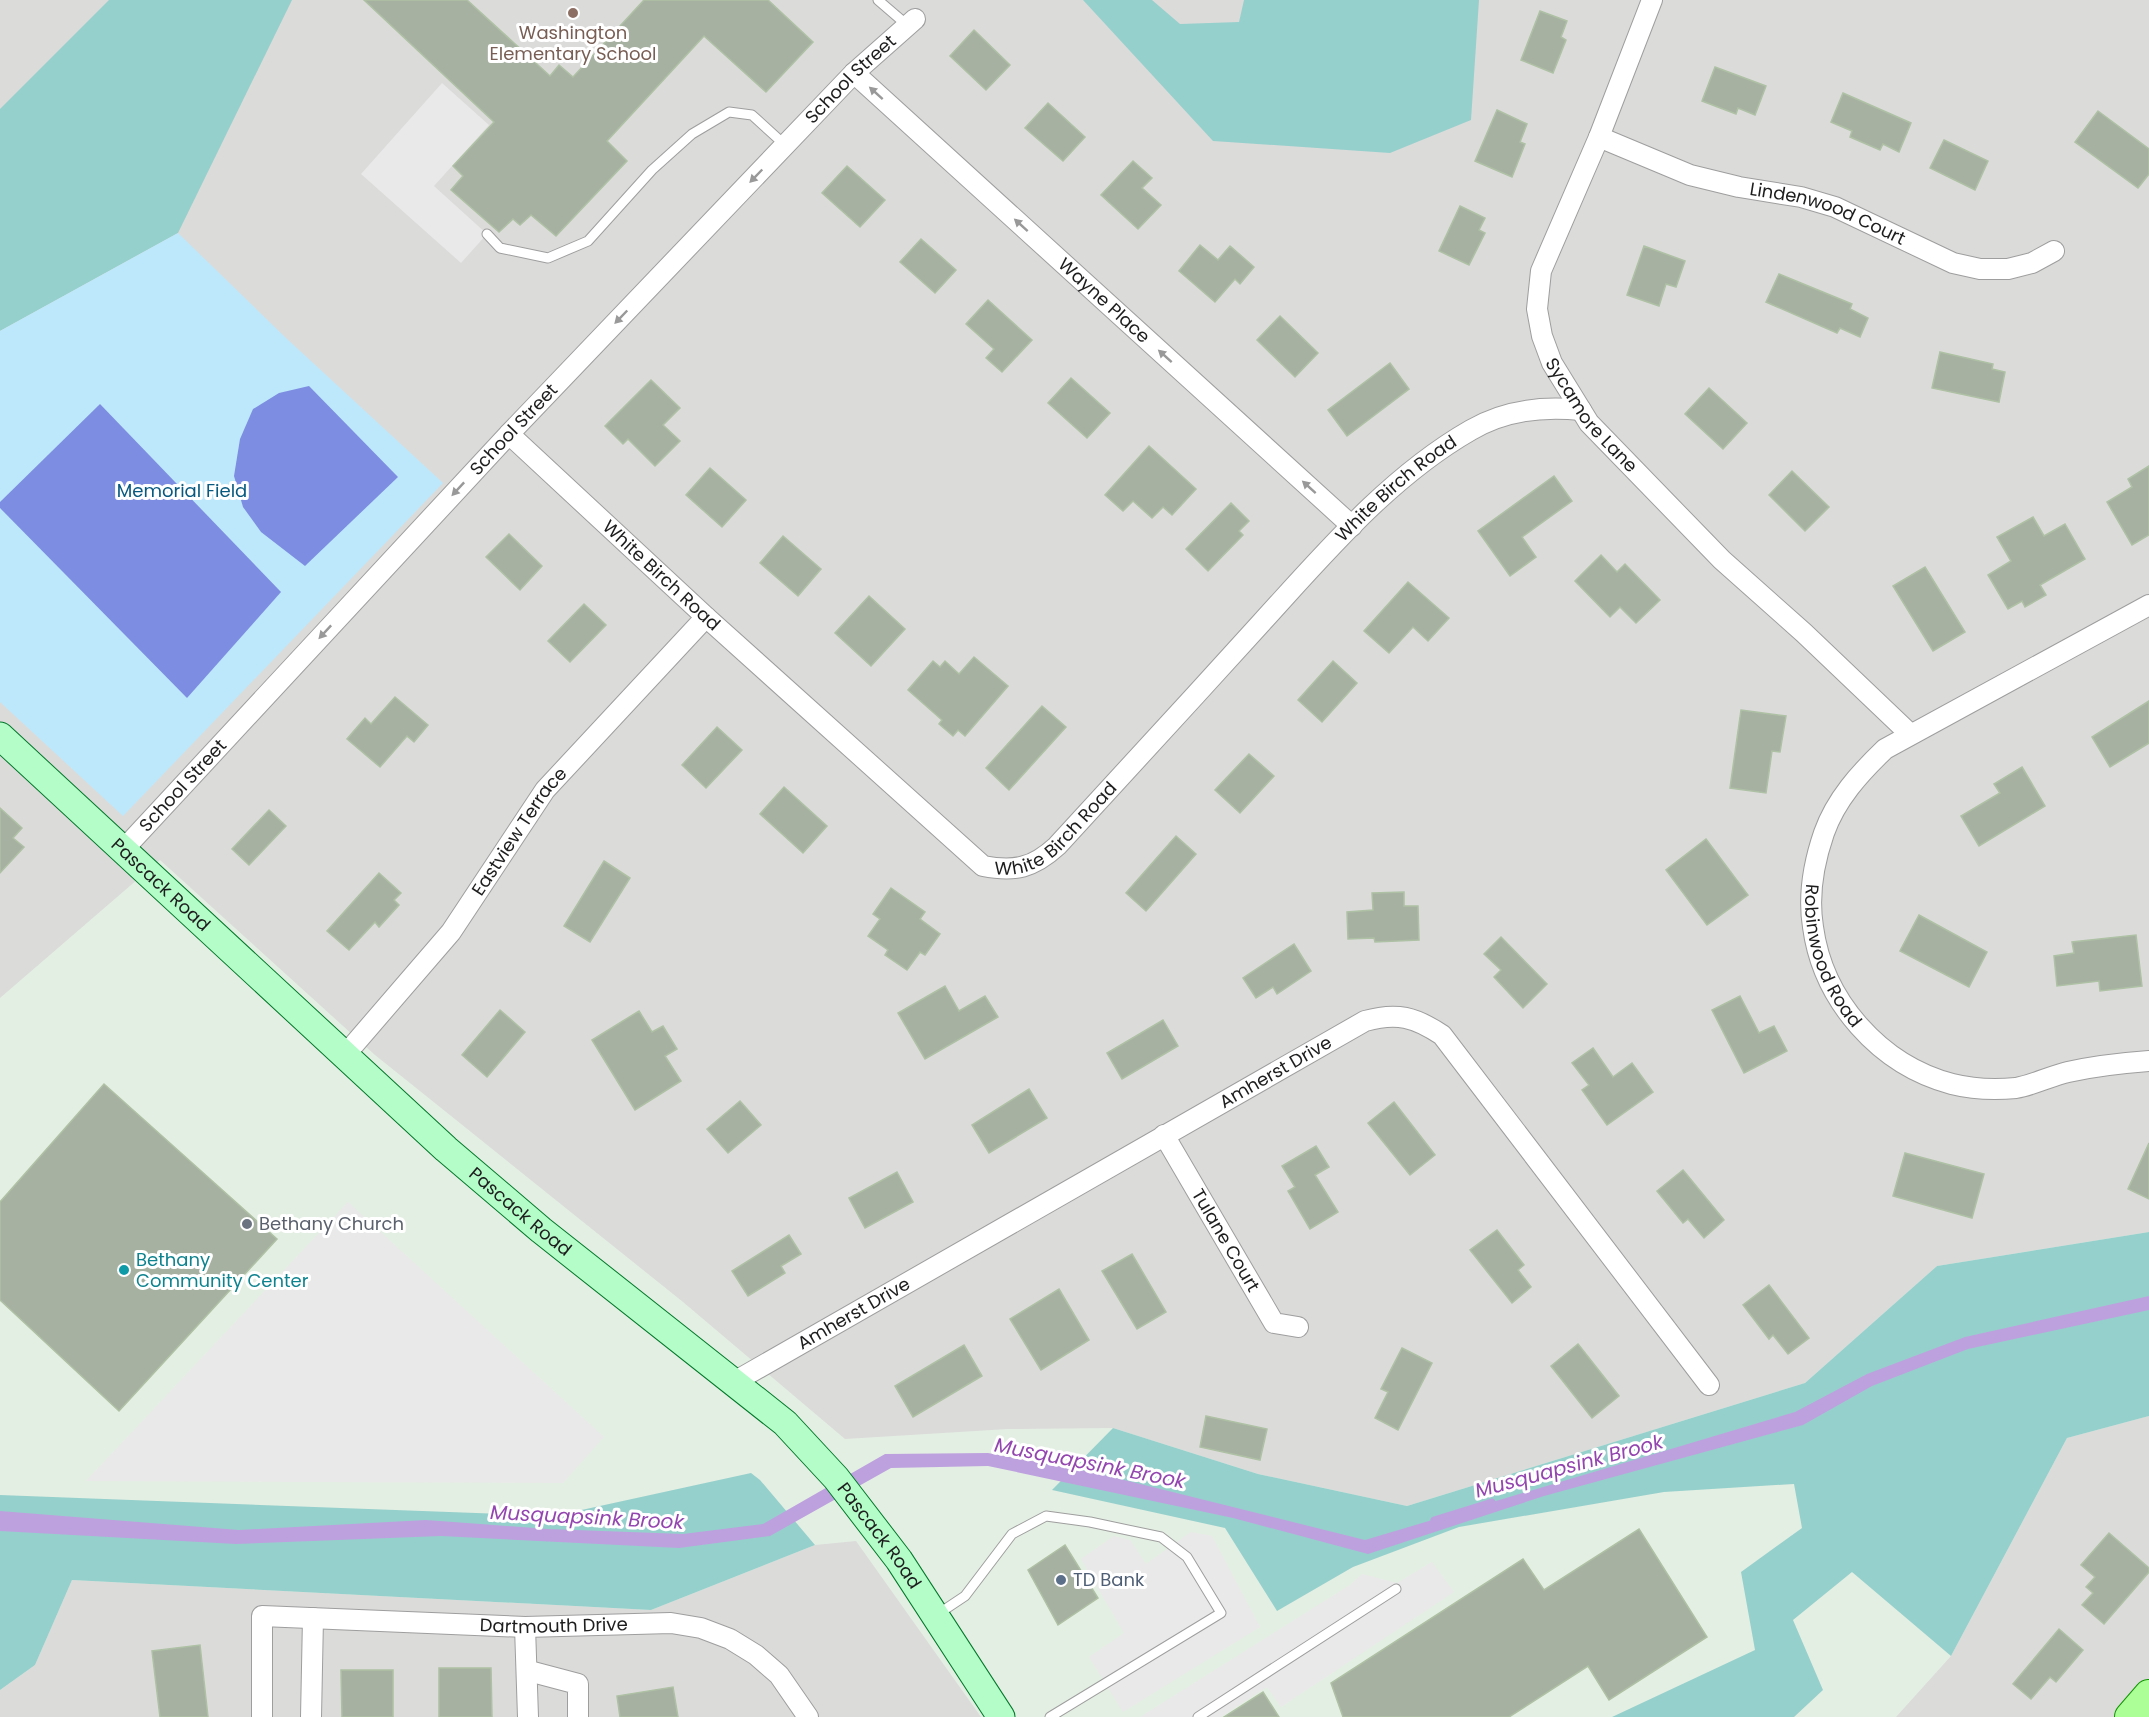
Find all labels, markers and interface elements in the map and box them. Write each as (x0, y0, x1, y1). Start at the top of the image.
marker: Washington Elementary School (566, 6, 580, 20)
place label: Washington Elementary School (490, 20, 656, 66)
street label: School Street (799, 29, 901, 129)
one-way arrow (869, 86, 884, 100)
one-way arrow (749, 169, 763, 183)
street label: Lindenwood Court (1748, 176, 1910, 251)
one-way arrow (1014, 218, 1028, 232)
street label: Wayne Place (1053, 252, 1156, 349)
one-way arrow (614, 309, 628, 323)
one-way arrow (1158, 350, 1173, 363)
street label: Sycamore Lane (1540, 353, 1643, 478)
street label: School Street (464, 378, 563, 481)
street label: White Birch Road (1329, 429, 1461, 547)
park label: Memorial Field (117, 478, 247, 503)
one-way arrow (452, 481, 465, 496)
one-way arrow (1302, 481, 1317, 494)
street label: White Birch Road (597, 514, 726, 636)
one-way arrow (319, 624, 332, 639)
street label: School Street (133, 733, 232, 837)
street label: Eastview Terrace (466, 761, 572, 900)
street label: White Birch Road (994, 776, 1122, 881)
street label: Pascack Road (106, 832, 216, 937)
street label: Robinwood Road (1799, 883, 1868, 1032)
street label: Amherst Drive (1214, 1030, 1336, 1114)
street label: Pascack Road (464, 1161, 577, 1262)
street label: Tulane Court (1186, 1184, 1266, 1296)
place label: Bethany Church (259, 1211, 404, 1236)
marker: Bethany Church (240, 1217, 254, 1231)
place label: Bethany Community Center (136, 1247, 309, 1293)
marker: Bethany Community Center (117, 1263, 131, 1277)
street label: Amherst Drive (793, 1271, 914, 1355)
water label: Musquapsink Brook (1472, 1427, 1668, 1505)
water label: Musquapsink Brook (992, 1431, 1189, 1496)
street label: Pascack Road (832, 1477, 927, 1594)
water label: Musquapsink Brook (489, 1498, 686, 1536)
place label: TD Bank (1073, 1567, 1145, 1592)
marker: TD Bank (1054, 1573, 1068, 1587)
street label: Dartmouth Drive (479, 1611, 628, 1639)

